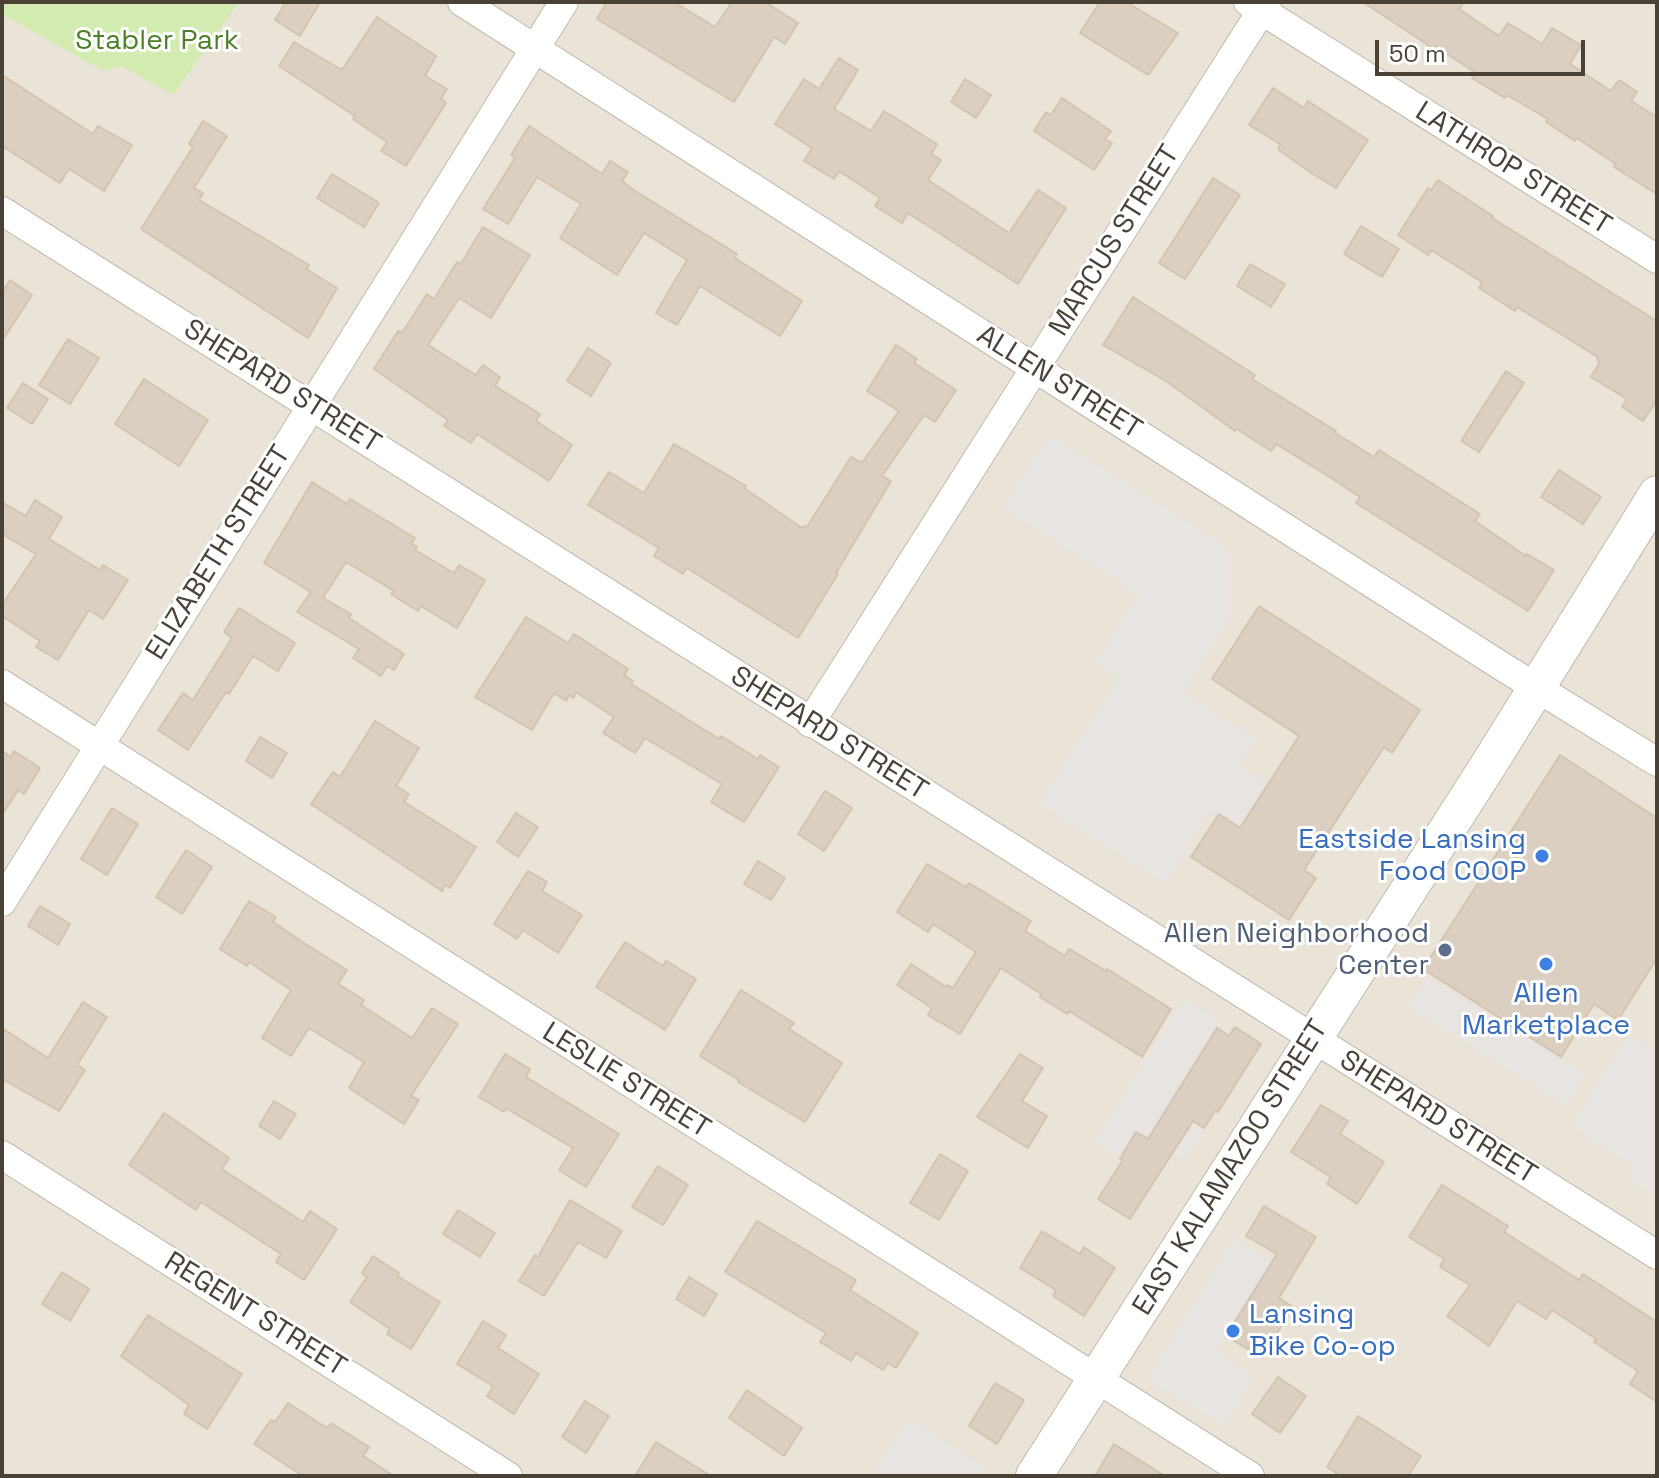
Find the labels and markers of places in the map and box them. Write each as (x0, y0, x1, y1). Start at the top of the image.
place label: Eastside Lansing Food COOP (1298, 823, 1526, 889)
marker: Eastside Lansing Food COOP (1533, 847, 1551, 865)
place label: Allen Neighborhood Center (1164, 917, 1429, 983)
marker: Allen Neighborhood Center (1436, 941, 1454, 959)
marker: Allen Marketplace (1537, 955, 1555, 973)
place label: Allen Marketplace (1462, 977, 1630, 1043)
place label: Lansing Bike Co-op (1249, 1298, 1396, 1364)
marker: Lansing Bike Co-op (1224, 1322, 1242, 1340)

